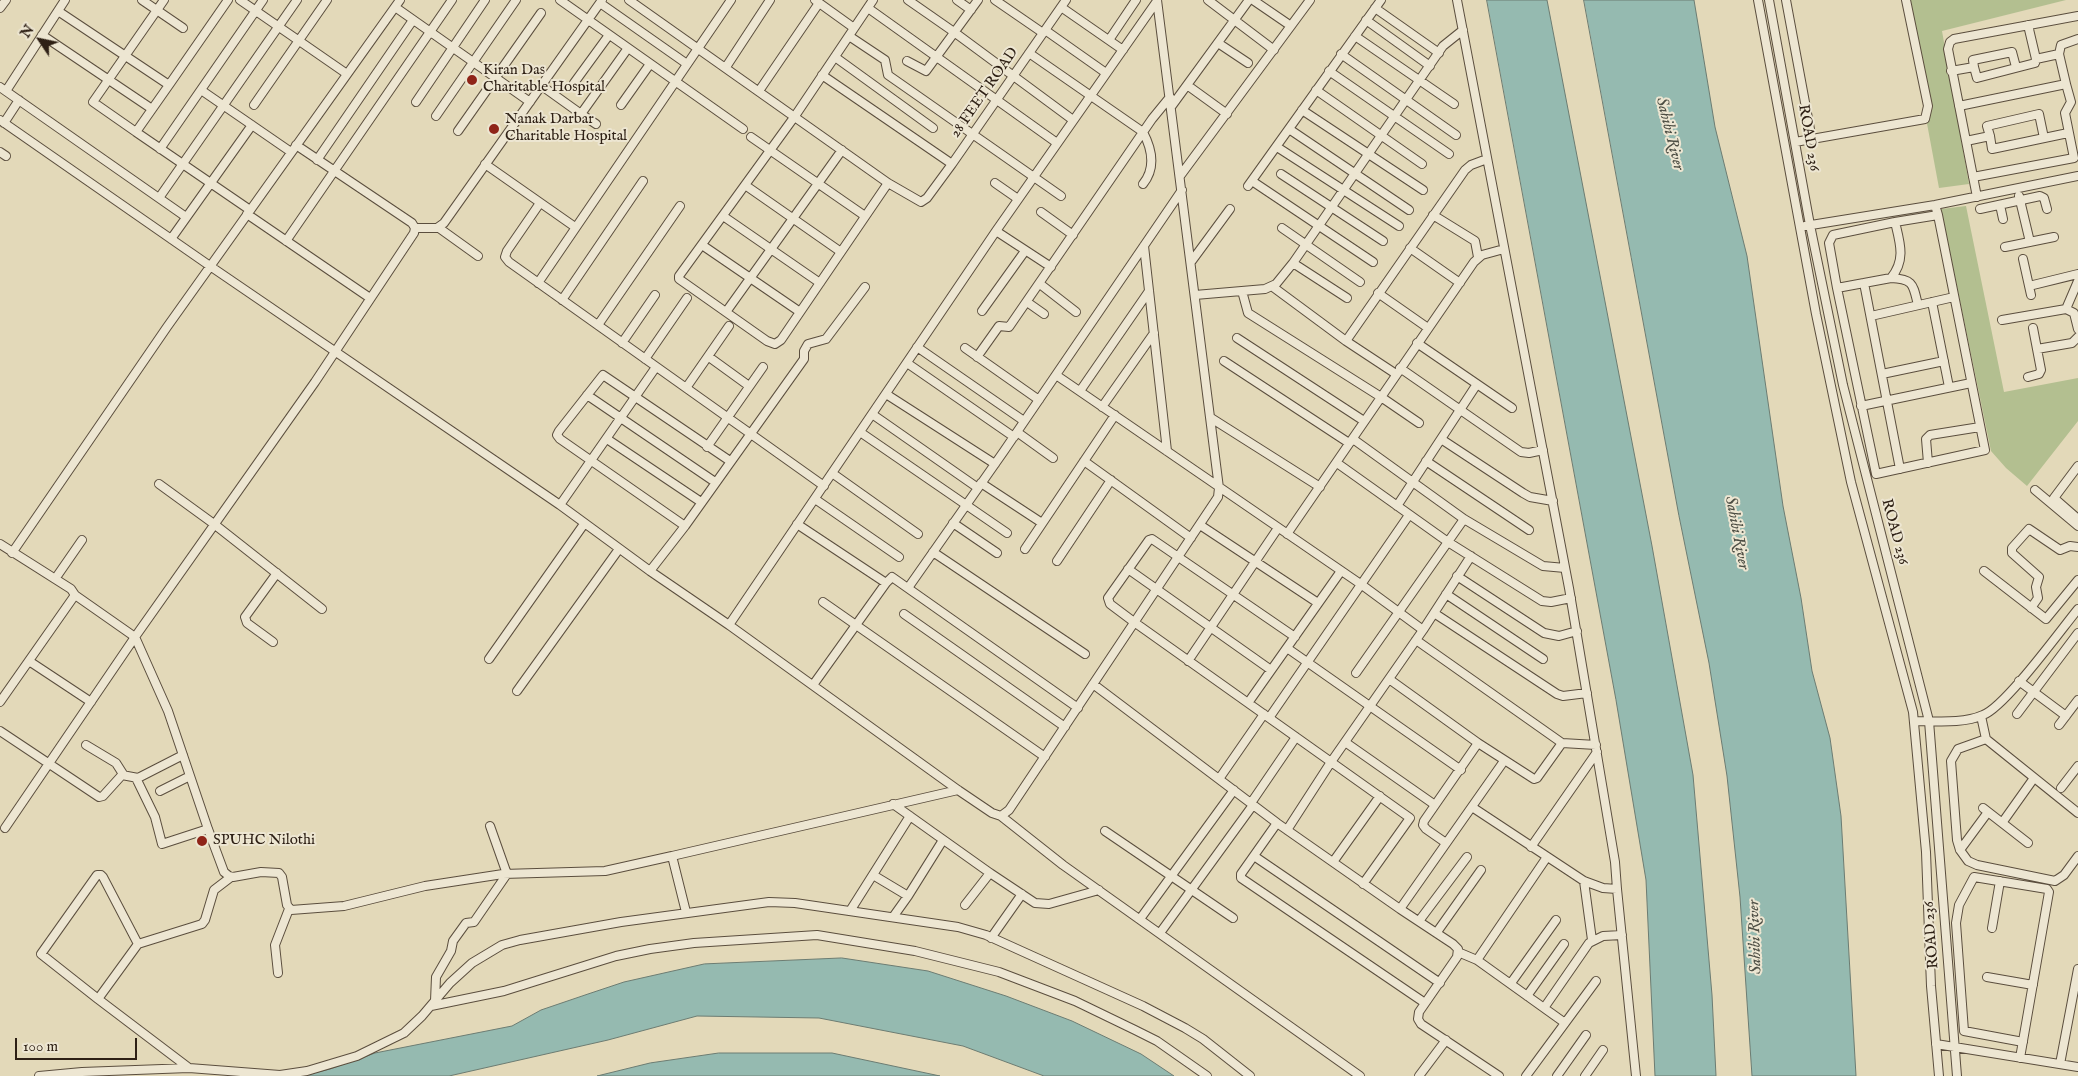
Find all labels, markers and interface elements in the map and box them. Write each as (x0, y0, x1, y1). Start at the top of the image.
north arrow (15, 15, 65, 65)
text: N (17, 22, 38, 42)
street label: 28 FEET ROAD (947, 44, 1023, 142)
place label: Kiran Das Charitable Hospital (483, 62, 605, 97)
marker: Kiran Das Charitable Hospital (465, 73, 479, 87)
water label: Sahibi River (1651, 96, 1687, 172)
street label: ROAD 236 (1793, 103, 1823, 173)
place label: Nanak Darbar Charitable Hospital (505, 111, 627, 146)
marker: Nanak Darbar Charitable Hospital (487, 122, 501, 136)
water label: Sahibi River (1719, 495, 1753, 571)
street label: ROAD 236 (1877, 497, 1911, 567)
place label: SPUHC Nilothi (213, 832, 315, 850)
marker: SPUHC Nilothi (195, 834, 209, 848)
water label: Sahibi River (1745, 900, 1767, 974)
street label: ROAD 236 (1921, 901, 1943, 969)
scale bar (18, 1028, 140, 1060)
text: 100 m (23, 1037, 58, 1056)

